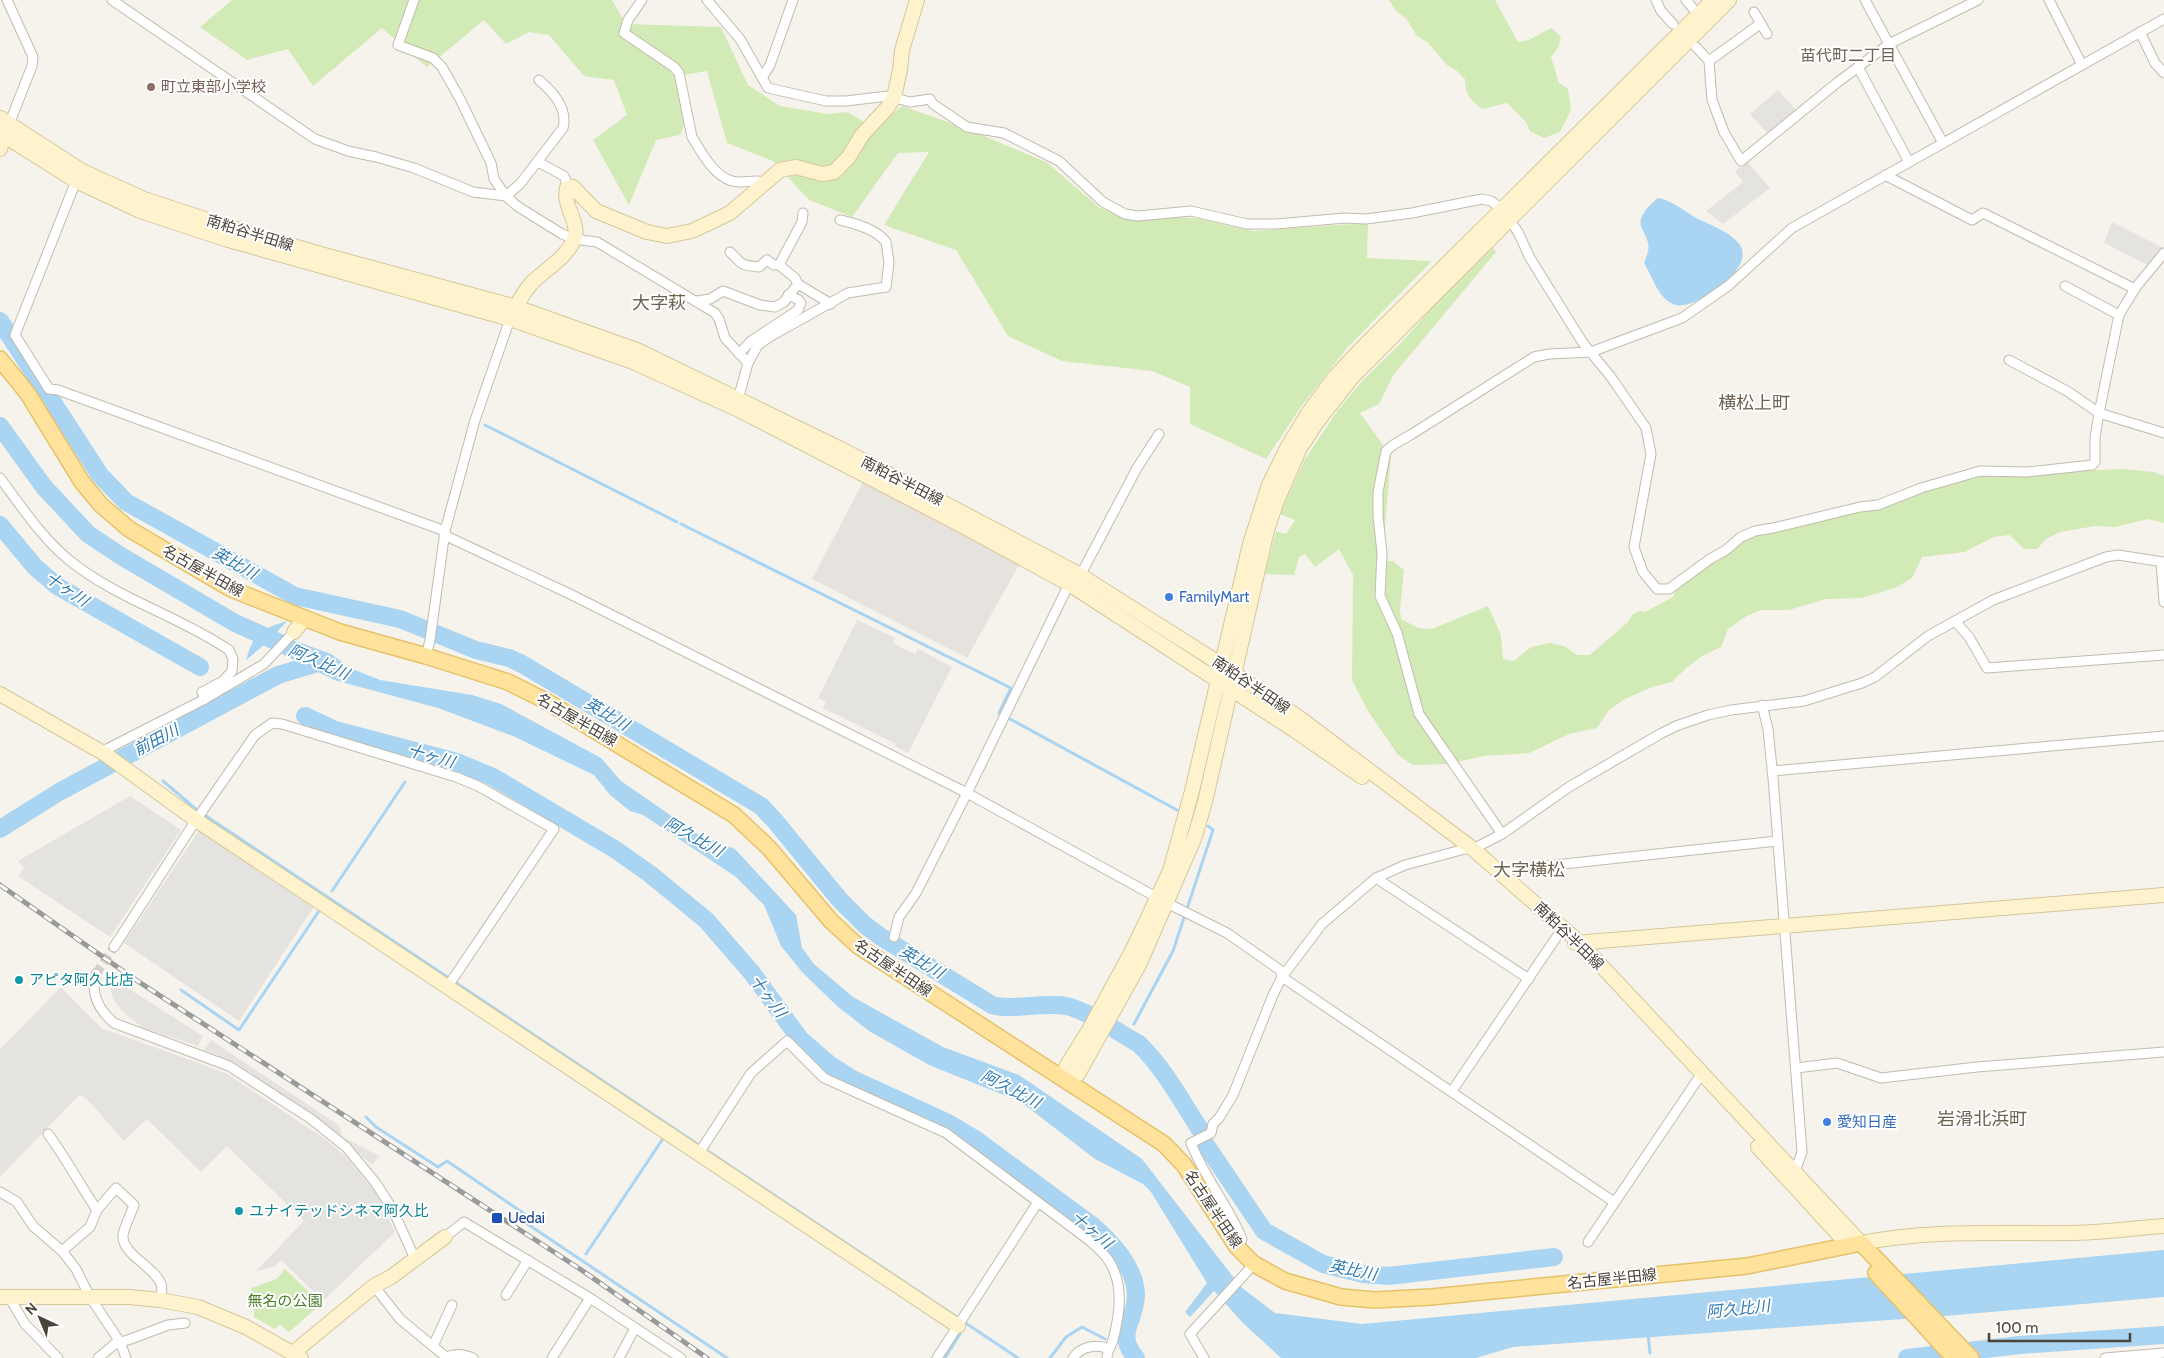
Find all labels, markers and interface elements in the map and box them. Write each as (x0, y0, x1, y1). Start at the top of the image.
district label: 苗代町二丁目 (1800, 46, 1896, 65)
place label: 町立東部小学校 (161, 78, 266, 96)
marker: 町立東部小学校 (145, 81, 157, 93)
street label: 南粕谷半田線 (204, 211, 296, 255)
district label: 大字萩 (632, 292, 686, 314)
district label: 横松上町 (1718, 392, 1790, 414)
street label: 南粕谷半田線 (858, 453, 946, 509)
street label: 名古屋半田線 (159, 541, 247, 601)
water label: 英比川 (209, 543, 262, 584)
water label: 十ヶ川 (42, 568, 94, 611)
place label: FamilyMart (1179, 588, 1249, 606)
marker: FamilyMart (1163, 591, 1175, 603)
water label: 阿久比川 (286, 640, 354, 685)
street label: 南粕谷半田線 (1209, 652, 1293, 718)
street label: 名古屋半田線 (534, 690, 620, 750)
water label: 英比川 (582, 693, 634, 736)
water label: 前田川 (130, 719, 183, 760)
water label: 十ヶ川 (405, 740, 459, 772)
water label: 阿久比川 (661, 813, 728, 862)
district label: 大字横松 (1493, 859, 1565, 881)
street label: 南粕谷半田線 (1530, 898, 1608, 974)
street label: 名古屋半田線 (851, 935, 935, 1001)
water label: 英比川 (897, 941, 949, 984)
place label: アピタ阿久比店 (29, 971, 134, 989)
water label: 十ヶ川 (746, 971, 791, 1022)
marker: アピタ阿久比店 (13, 974, 25, 986)
water label: 阿久比川 (978, 1066, 1046, 1113)
district label: 岩滑北浜町 (1937, 1108, 2027, 1130)
place label: 愛知日産 (1837, 1113, 1897, 1131)
marker: 愛知日産 (1821, 1116, 1833, 1128)
street label: 名古屋半田線 (1180, 1167, 1246, 1251)
place label: ユナイテッドシネマ阿久比 (249, 1202, 429, 1220)
marker: ユナイテッドシネマ阿久比 (233, 1205, 245, 1217)
water label: 十ヶ川 (1068, 1207, 1118, 1254)
place label: Uedai (508, 1209, 545, 1227)
marker: Uedai (490, 1211, 504, 1225)
water label: 英比川 (1328, 1256, 1380, 1284)
street label: 名古屋半田線 (1566, 1265, 1658, 1293)
park label: 無名の公園 (247, 1292, 323, 1310)
north arrow (15, 1293, 65, 1343)
water label: 阿久比川 (1705, 1296, 1773, 1322)
text: N (21, 1299, 41, 1319)
scale bar (1989, 1310, 2130, 1342)
text: 100 m (1996, 1319, 2038, 1337)

